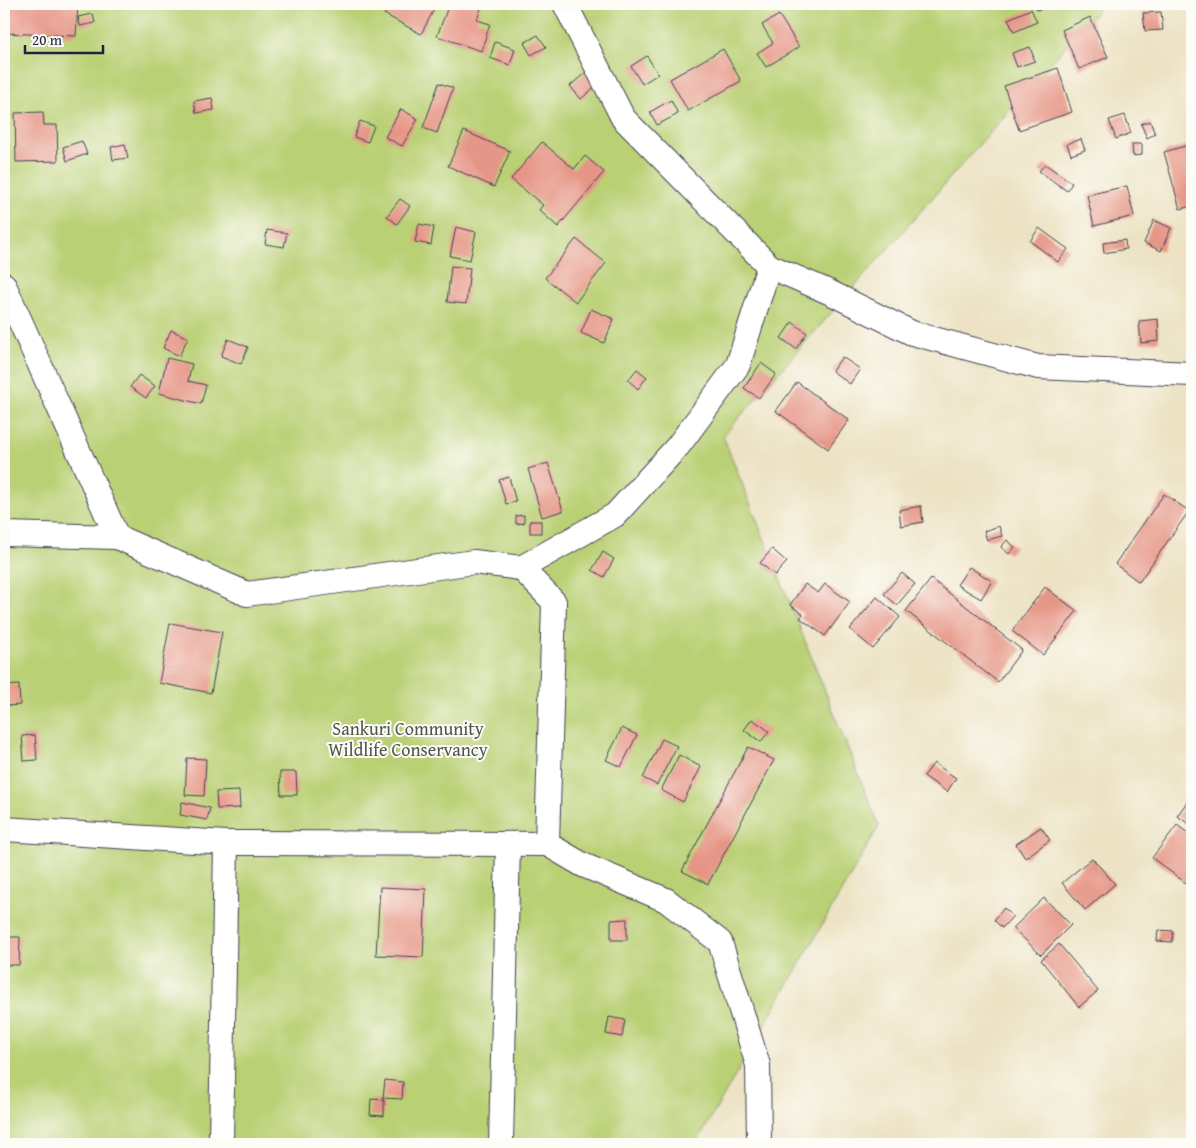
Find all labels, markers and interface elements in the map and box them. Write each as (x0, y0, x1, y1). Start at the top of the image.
scale bar (25, 22, 102, 54)
text: 20 m (32, 29, 63, 50)
park label: Sankuri Community Wildlife Conservancy (328, 715, 488, 763)

